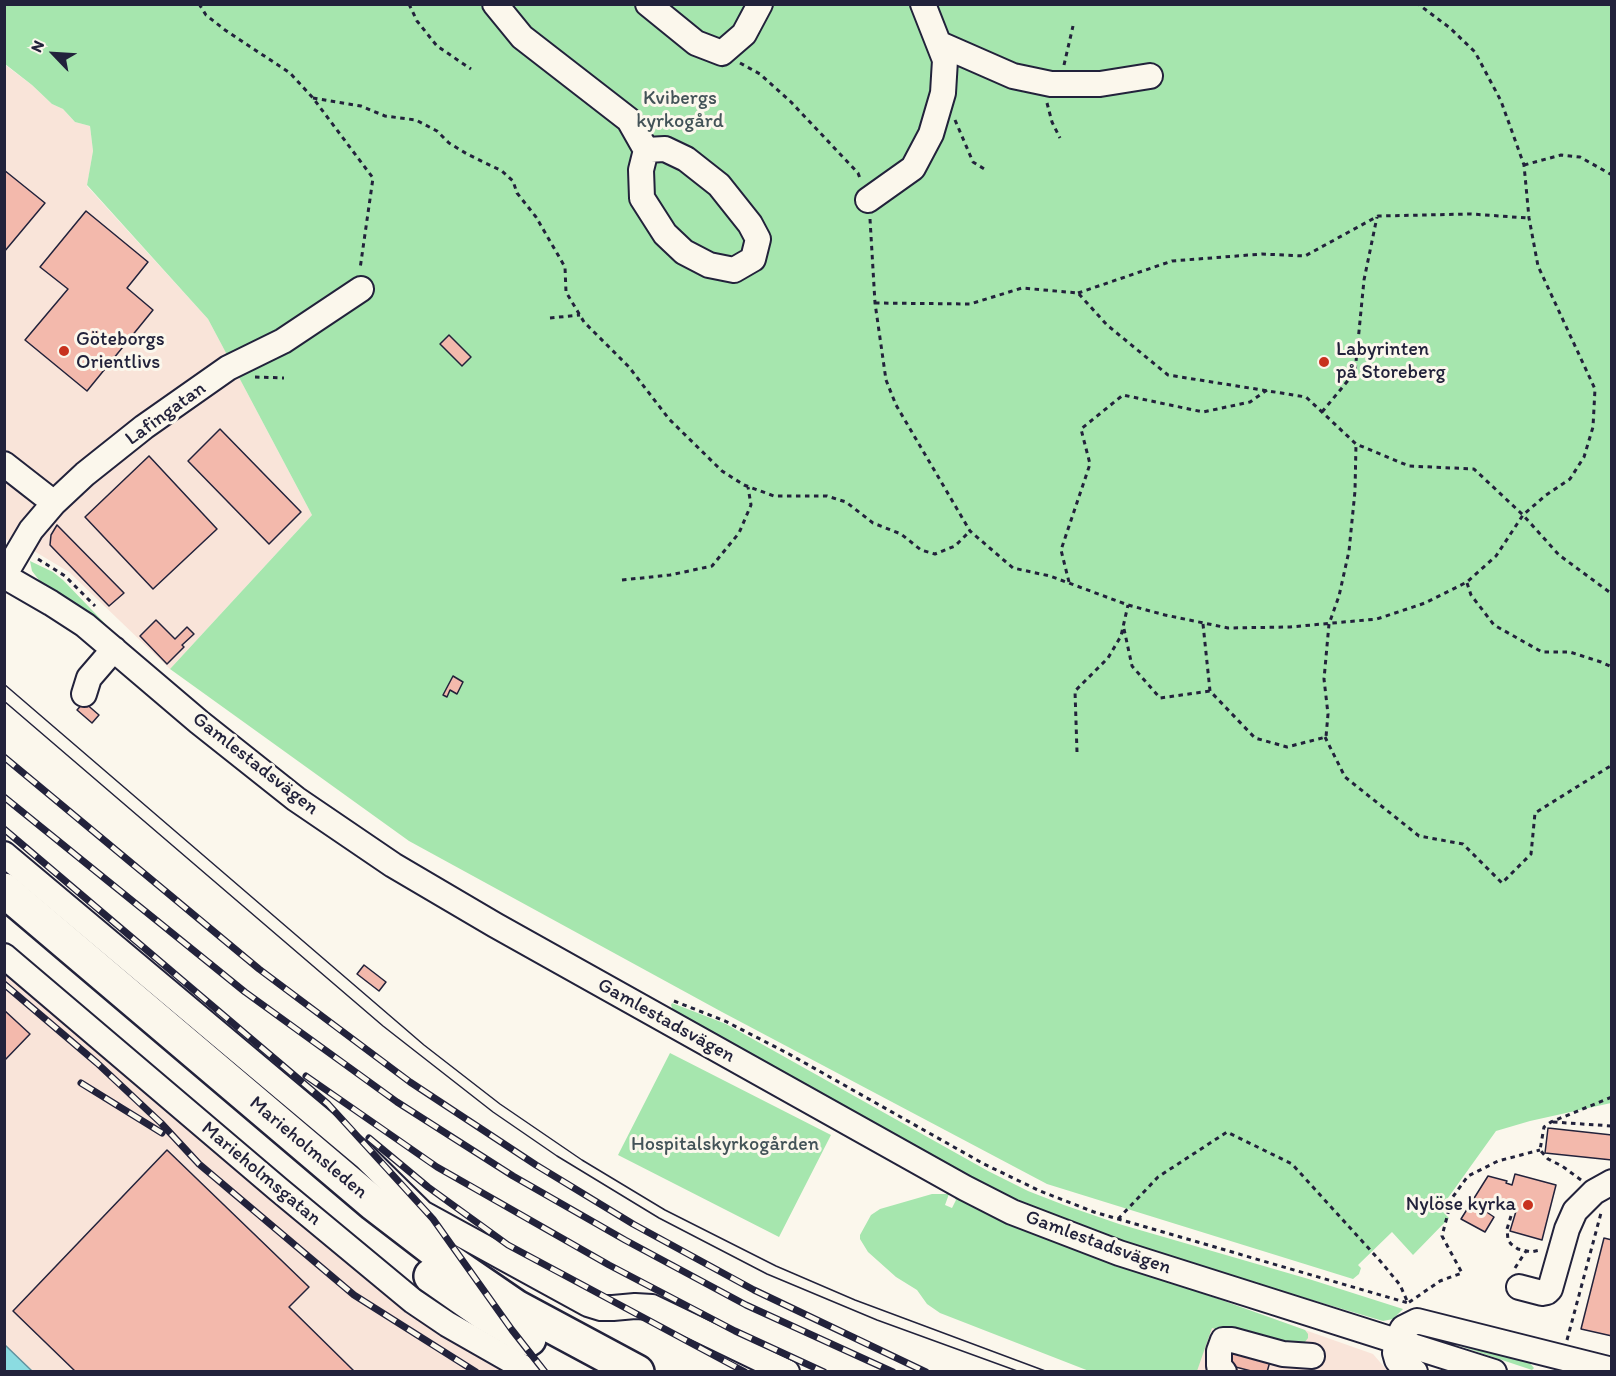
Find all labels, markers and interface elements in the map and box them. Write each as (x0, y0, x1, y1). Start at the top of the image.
north arrow (24, 24, 84, 84)
text: N (26, 37, 48, 55)
park label: Kvibergs kyrkogård (636, 87, 724, 134)
place label: Göteborgs Orientlivs (76, 328, 165, 375)
place label: Labyrinten på Storeberg (1336, 338, 1446, 385)
marker: Göteborgs Orientlivs (57, 344, 71, 358)
marker: Labyrinten på Storeberg (1317, 355, 1331, 369)
street label: Lafingatan (121, 377, 211, 451)
street label: Gamlestadsvägen (187, 707, 323, 821)
street label: Gamlestadsvägen (593, 973, 739, 1069)
street label: Marieholmsleden (244, 1092, 372, 1204)
street label: Marieholmsgatan (196, 1117, 326, 1231)
park label: Hospitalskyrkogården (631, 1133, 819, 1157)
place label: Nylöse kyrka (1406, 1193, 1516, 1217)
marker: Nylöse kyrka (1521, 1198, 1535, 1212)
street label: Gamlestadsvägen (1022, 1205, 1174, 1281)

